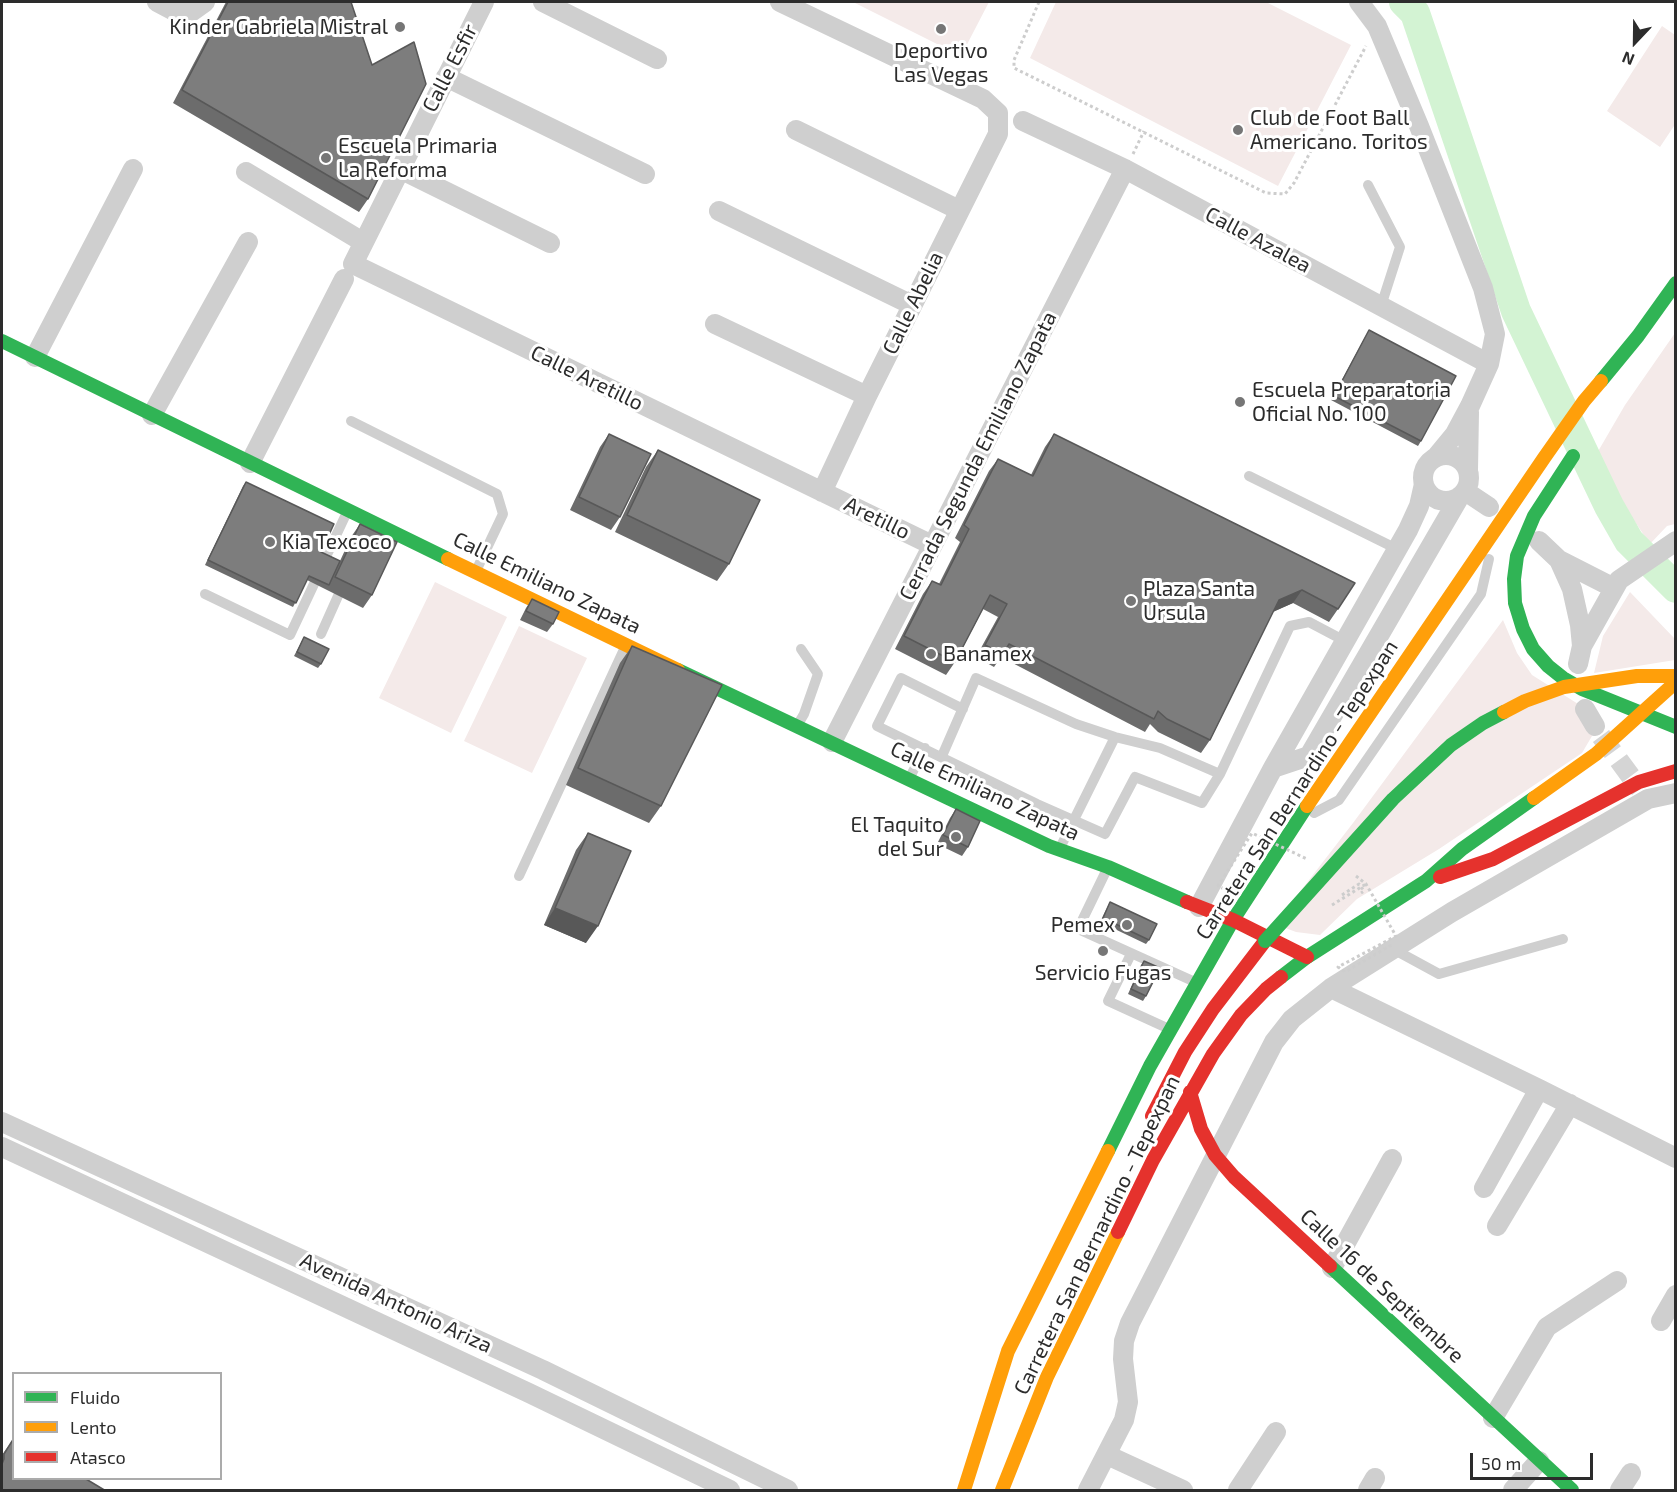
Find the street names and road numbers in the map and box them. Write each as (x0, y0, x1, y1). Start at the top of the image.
street label: Calle Esfir (417, 20, 483, 116)
street label: Calle Azalea (1201, 202, 1315, 278)
street label: Calle Abelia (877, 247, 949, 359)
street label: Cerrada Segunda Emiliano Zapata (894, 307, 1062, 605)
street label: Calle Aretillo (527, 340, 647, 416)
street label: Aretillo (840, 491, 914, 545)
street label: Calle Emiliano Zapata (449, 527, 645, 639)
street label: Carretera San Bernardino - Tepexpan (1191, 636, 1403, 944)
street label: Calle Emiliano Zapata (886, 736, 1084, 846)
street label: Carretera San Bernardino - Tepexpan (1009, 1071, 1185, 1399)
street label: Calle 16 de Septiembre (1295, 1204, 1469, 1368)
street label: Avenida Antonio Ariza (296, 1247, 496, 1359)

